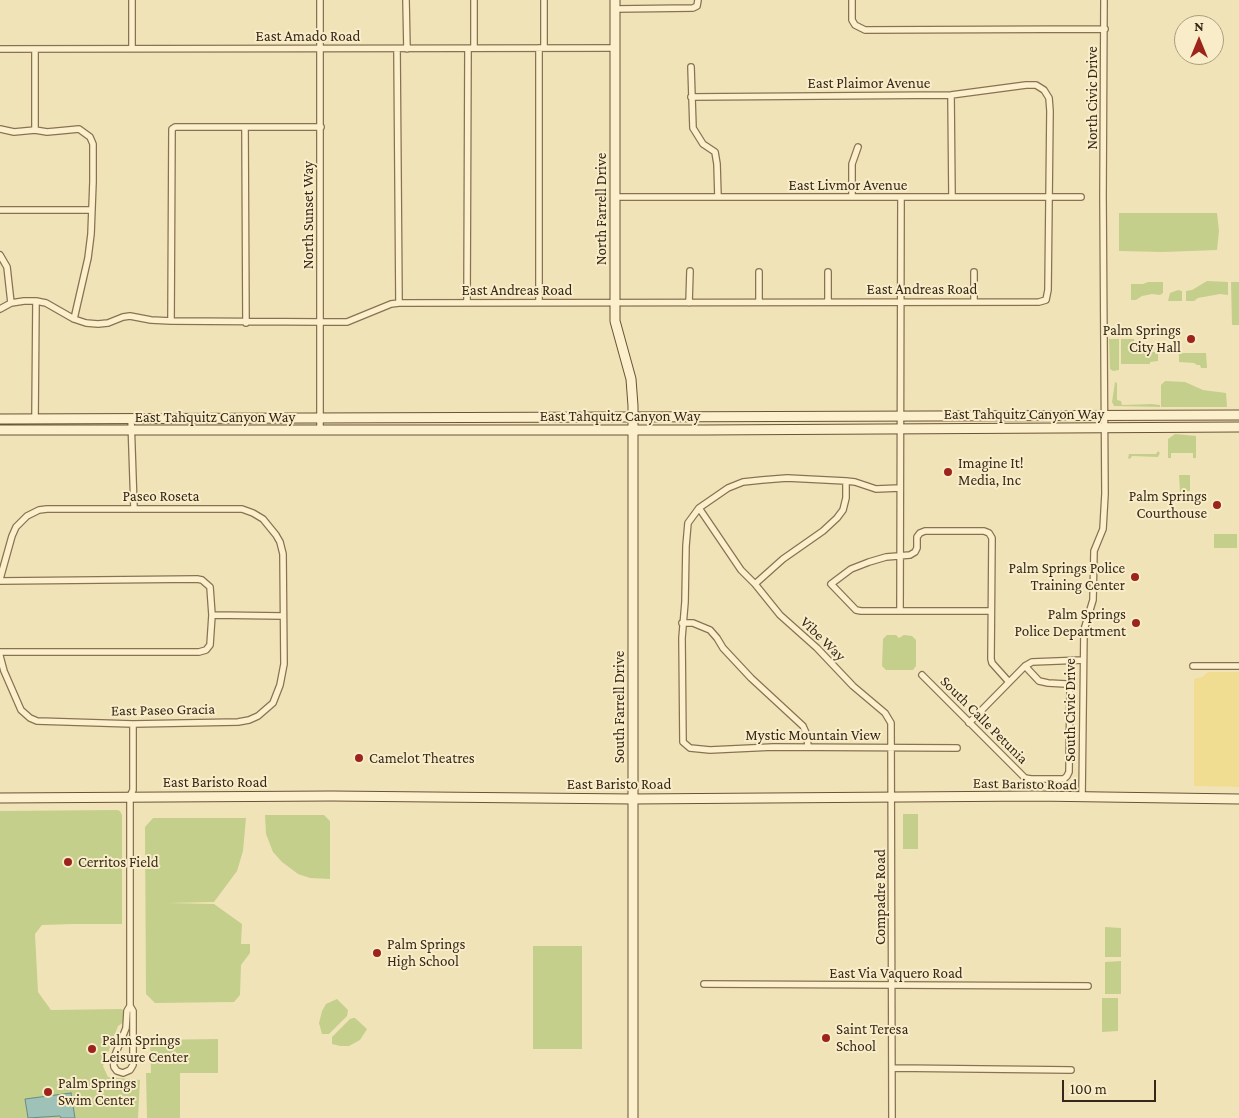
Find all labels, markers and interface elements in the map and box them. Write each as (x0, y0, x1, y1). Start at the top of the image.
north arrow (1174, 15, 1224, 65)
text: N (1194, 18, 1204, 34)
street label: East Amado Road (256, 27, 360, 45)
street label: North Civic Drive (1083, 46, 1101, 150)
street label: East Plaimor Avenue (808, 74, 930, 92)
street label: North Farrell Drive (592, 153, 610, 265)
street label: North Sunset Way (299, 161, 317, 269)
street label: East Livmor Avenue (789, 176, 907, 194)
street label: East Andreas Road (867, 280, 977, 298)
street label: East Andreas Road (462, 281, 572, 299)
place label: Palm Springs City Hall (1103, 321, 1181, 356)
marker: Palm Springs City Hall (1185, 333, 1197, 345)
street label: East Tahquitz Canyon Way (944, 405, 1104, 423)
street label: East Tahquitz Canyon Way (540, 407, 700, 425)
street label: East Tahquitz Canyon Way (135, 408, 295, 426)
place label: Imagine It! Media, Inc (958, 454, 1024, 489)
marker: Imagine It! Media, Inc (942, 466, 954, 478)
street label: Paseo Roseta (123, 487, 199, 505)
place label: Palm Springs Courthouse (1129, 487, 1207, 522)
marker: Palm Springs Courthouse (1211, 499, 1223, 511)
place label: Palm Springs Police Training Center (1009, 559, 1125, 594)
marker: Palm Springs Police Training Center (1129, 571, 1141, 583)
place label: Palm Springs Police Department (1015, 605, 1126, 640)
street label: Vibe Way (797, 613, 849, 665)
marker: Palm Springs Police Department (1130, 617, 1142, 629)
street label: South Farrell Drive (610, 651, 628, 763)
street label: South Civic Drive (1061, 658, 1079, 762)
street label: South Calle Petunia (936, 672, 1032, 768)
street label: East Paseo Gracia (111, 700, 215, 720)
street label: Mystic Mountain View (745, 726, 881, 744)
place label: Camelot Theatres (369, 749, 475, 767)
marker: Camelot Theatres (353, 752, 365, 764)
street label: East Baristo Road (163, 773, 267, 791)
street label: East Baristo Road (973, 774, 1077, 794)
street label: East Baristo Road (567, 775, 671, 793)
street label: Compadre Road (871, 849, 889, 945)
place label: Cerritos Field (78, 853, 159, 871)
marker: Cerritos Field (62, 856, 74, 868)
place label: Palm Springs High School (387, 935, 465, 970)
marker: Palm Springs High School (371, 947, 383, 959)
street label: East Via Vaquero Road (829, 964, 963, 982)
place label: Saint Teresa School (836, 1020, 908, 1055)
place label: Palm Springs Leisure Center (102, 1031, 188, 1066)
marker: Saint Teresa School (820, 1032, 832, 1044)
marker: Palm Springs Leisure Center (86, 1043, 98, 1055)
scale bar (1064, 1070, 1158, 1102)
place label: Palm Springs Swim Center (58, 1074, 136, 1109)
text: 100 m (1070, 1081, 1107, 1097)
marker: Palm Springs Swim Center (42, 1086, 54, 1098)

